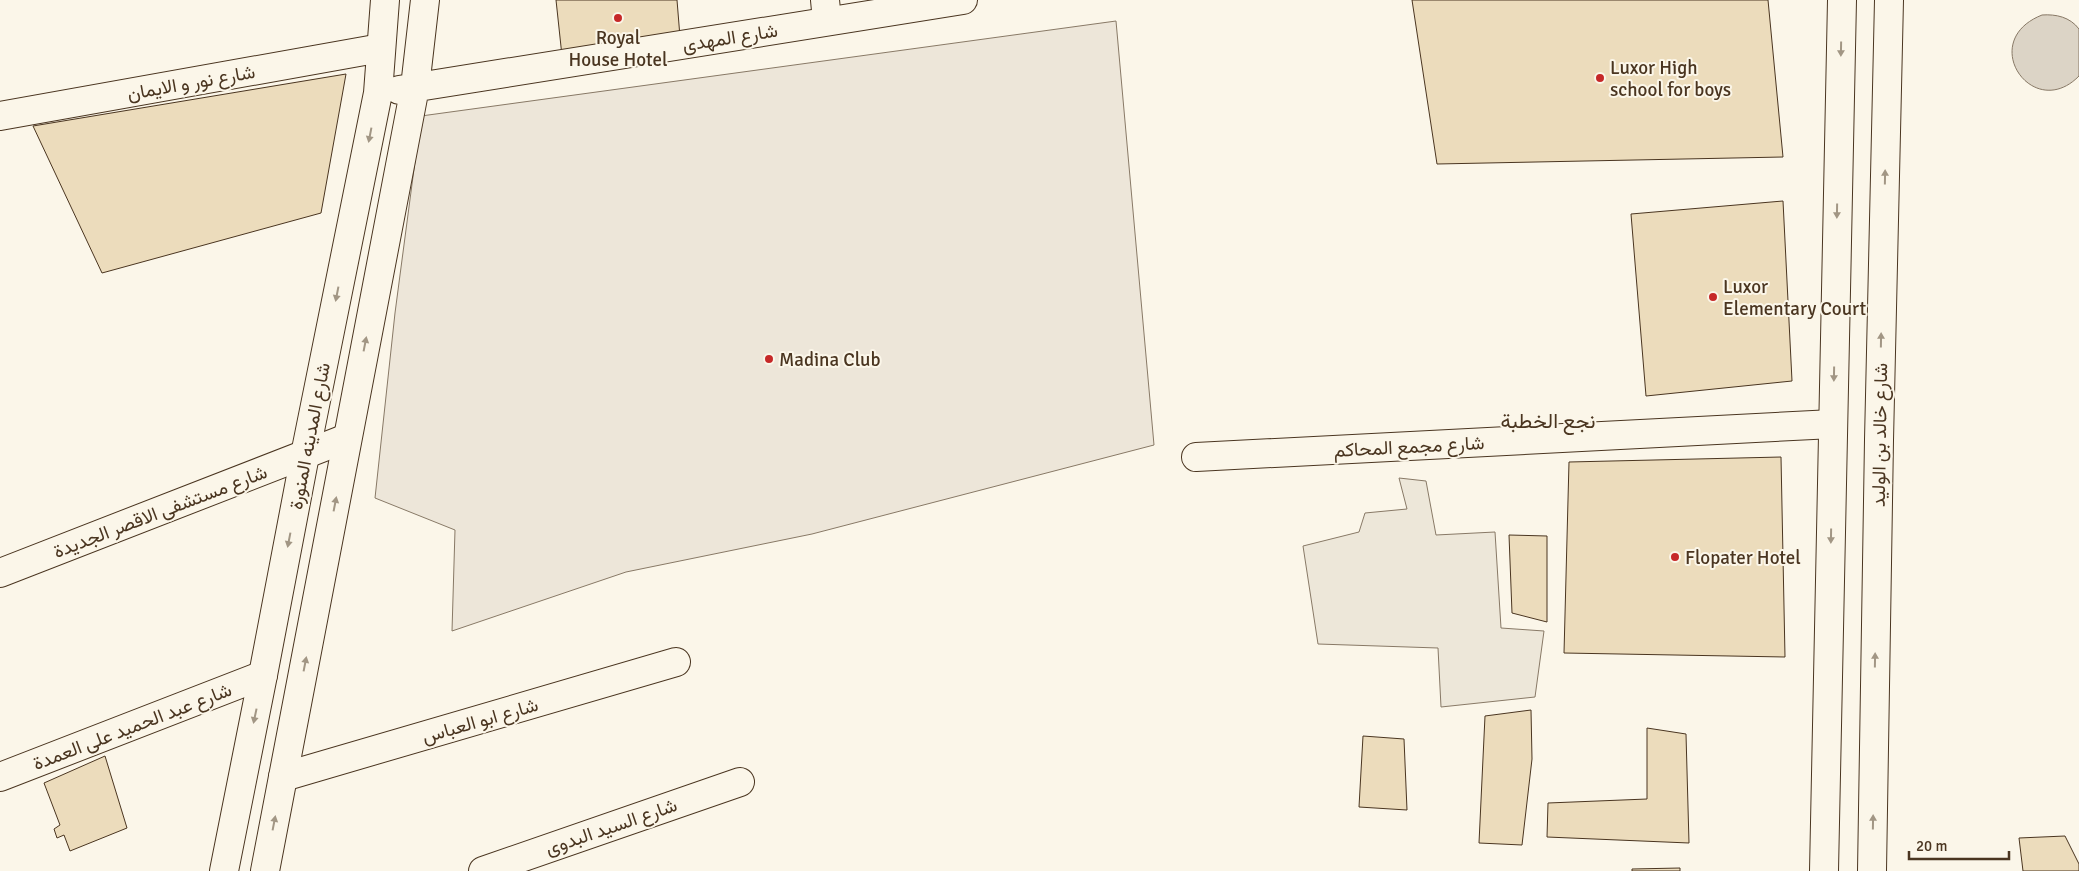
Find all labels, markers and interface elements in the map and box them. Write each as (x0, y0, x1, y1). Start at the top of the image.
marker: Royal House Hotel (612, 12, 624, 24)
street label: شارع المهدى (681, 19, 780, 57)
place label: Royal House Hotel (568, 26, 668, 72)
one-way arrow (1836, 41, 1844, 57)
place label: Luxor High school for boys (1610, 56, 1731, 102)
street label: شارع نور و الايمان (125, 60, 257, 106)
marker: Luxor High school for boys (1594, 72, 1606, 84)
one-way arrow (366, 128, 374, 143)
one-way arrow (1881, 169, 1889, 185)
one-way arrow (1833, 203, 1841, 219)
place label: Luxor Elementary Court (1723, 275, 1866, 321)
one-way arrow (333, 287, 341, 303)
marker: Luxor Elementary Court (1707, 291, 1719, 303)
one-way arrow (1877, 332, 1885, 348)
one-way arrow (362, 336, 370, 352)
place label: Madina Club (779, 348, 880, 372)
marker: Madina Club (763, 353, 775, 365)
street label: شارع المدينه المنورة (284, 361, 336, 512)
street label: شارع خالد بن الوليد (1867, 363, 1893, 507)
one-way arrow (1829, 366, 1837, 382)
district label: نجع الخطبة (1500, 408, 1596, 435)
street label: شارع مجمع المحاكم (1333, 431, 1485, 464)
street label: شارع مستشفى الاقصر الجديدة (50, 460, 271, 564)
one-way arrow (331, 495, 339, 511)
one-way arrow (1826, 528, 1834, 544)
one-way arrow (285, 532, 293, 547)
place label: Flopater Hotel (1685, 546, 1801, 570)
marker: Flopater Hotel (1669, 551, 1681, 563)
one-way arrow (1872, 652, 1880, 668)
one-way arrow (301, 655, 309, 671)
street label: شارع عبد الحميد على العمدة (29, 678, 235, 776)
street label: شارع ابو العباس (419, 693, 541, 749)
one-way arrow (251, 709, 259, 724)
street label: شارع السيد البدوى (542, 793, 680, 861)
one-way arrow (1869, 814, 1877, 830)
one-way arrow (271, 815, 279, 831)
scale bar (1909, 828, 2009, 860)
text: 20 m (1916, 837, 1947, 855)

